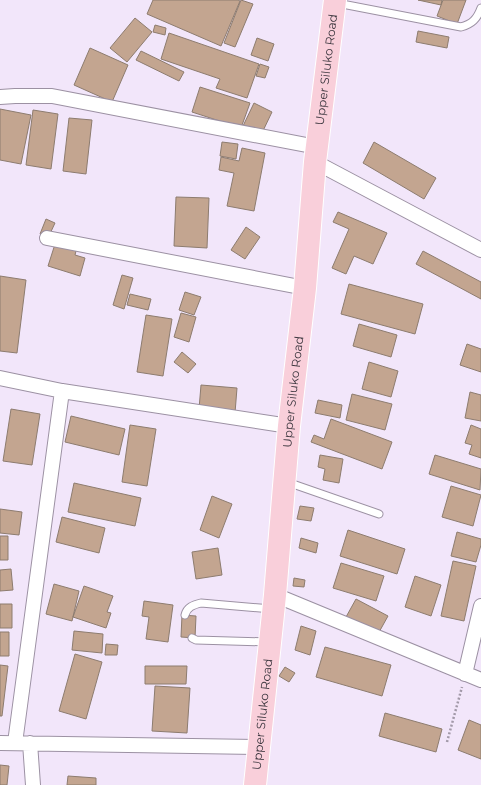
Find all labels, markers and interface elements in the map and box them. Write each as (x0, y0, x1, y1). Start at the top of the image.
street label: Upper Siluko Road (312, 13, 340, 126)
street label: Upper Siluko Road (279, 335, 306, 448)
street label: Upper Siluko Road (249, 658, 275, 771)

